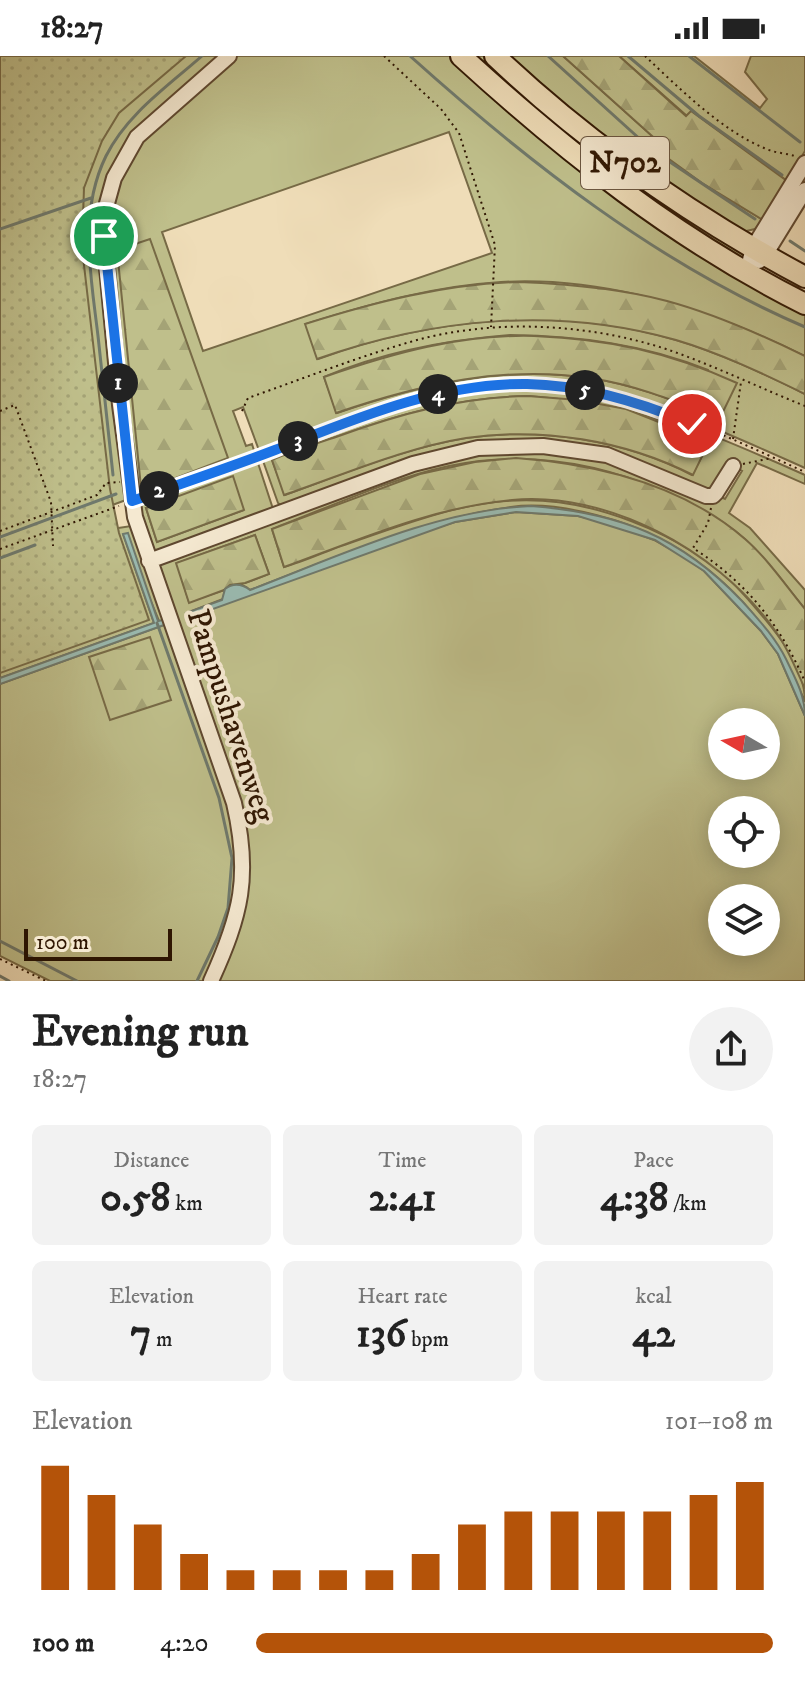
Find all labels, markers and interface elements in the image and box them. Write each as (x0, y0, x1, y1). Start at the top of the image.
text: 18:27 (40, 10, 104, 47)
road number: N702 (581, 137, 669, 189)
pin (70, 202, 138, 270)
icon: arrive (82, 214, 126, 258)
pin: 1 (98, 363, 138, 403)
text: 1 (114, 369, 122, 396)
pin: 5 (565, 370, 605, 410)
pin: 4 (418, 374, 458, 414)
text: 5 (580, 376, 590, 403)
text: 4 (432, 380, 444, 407)
pin (658, 390, 726, 458)
icon: check (670, 402, 714, 446)
pin: 3 (278, 421, 318, 461)
text: 3 (294, 427, 302, 454)
pin: 2 (139, 471, 179, 511)
text: 2 (154, 477, 164, 504)
street label: Pampushavenweg (177, 604, 283, 828)
north arrow (708, 708, 780, 780)
map controls (708, 708, 780, 956)
button: locate (708, 796, 780, 868)
button: layers (708, 884, 780, 956)
scale bar (24, 925, 172, 961)
text: 100 m (36, 929, 89, 956)
text: Evening run (32, 1005, 249, 1060)
button: share (689, 1007, 773, 1091)
text: 18:27 (32, 1063, 87, 1096)
text: Distance (114, 1147, 189, 1174)
text: Time (379, 1147, 426, 1174)
text: Pace (633, 1147, 674, 1174)
text: 0.58 (100, 1174, 171, 1224)
text: 2:41 (369, 1174, 436, 1224)
text: 4:38 (600, 1174, 669, 1224)
text: km (171, 1190, 203, 1217)
text: /km (669, 1190, 707, 1217)
text: Elevation (109, 1283, 194, 1310)
text: Heart rate (357, 1283, 448, 1310)
text: kcal (635, 1283, 672, 1310)
text: 7 (130, 1310, 151, 1360)
text: 136 (356, 1310, 406, 1360)
text: 42 (632, 1310, 675, 1360)
text: m (151, 1326, 173, 1353)
text: bpm (406, 1326, 449, 1353)
text: Elevation (32, 1405, 133, 1438)
text: 101–108 m (665, 1405, 773, 1438)
text: 100 m (32, 1627, 95, 1660)
text: 4:20 (160, 1627, 209, 1660)

